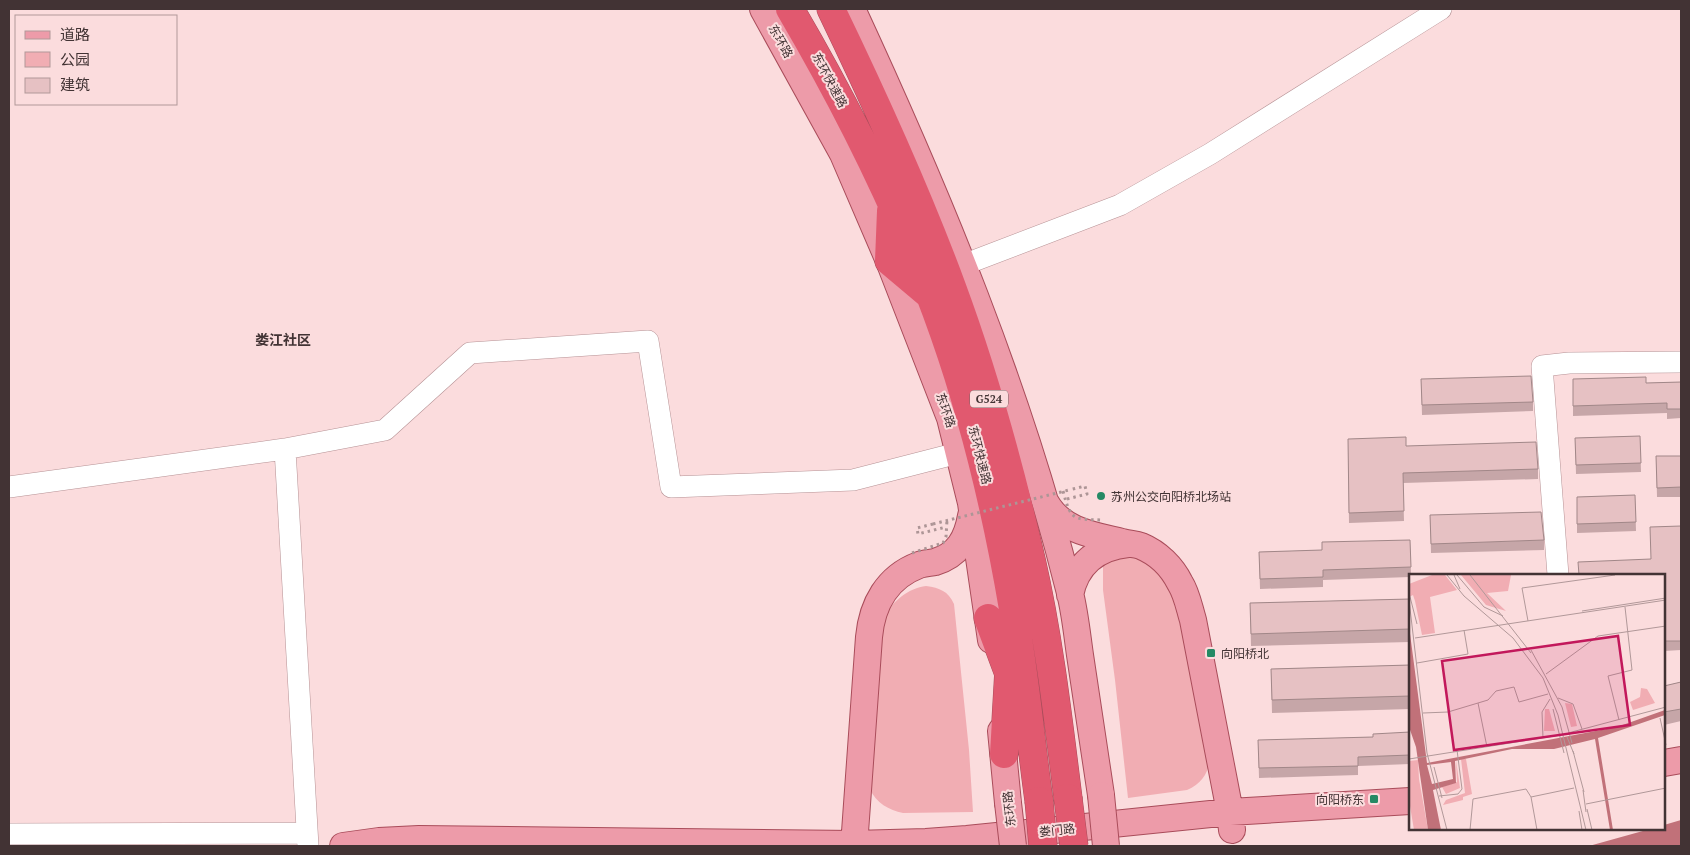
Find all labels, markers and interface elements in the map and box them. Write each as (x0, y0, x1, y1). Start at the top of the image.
legend (15, 15, 178, 105)
street label: 东环路 (766, 22, 796, 60)
text: 道路 (60, 24, 90, 44)
text: 公园 (60, 49, 90, 69)
street label: 东环快速路 (809, 50, 851, 110)
text: 建筑 (60, 74, 90, 94)
district label: 娄江社区 (255, 330, 311, 349)
road number: G524 (970, 390, 1008, 408)
street label: 东环路 (933, 391, 959, 429)
street label: 东环快速路 (965, 424, 995, 486)
place label: 苏州公交向阳桥北场站 (1111, 489, 1231, 504)
marker: 苏州公交向阳桥北场站 (1095, 490, 1107, 502)
inset map (1409, 574, 1665, 830)
place label: 向阳桥北 (1221, 646, 1269, 661)
marker: 向阳桥北 (1205, 647, 1217, 659)
street label: 东环路 (1000, 790, 1018, 828)
place label: 向阳桥东 (1316, 792, 1364, 807)
marker: 向阳桥东 (1368, 793, 1380, 805)
street label: 娄门路 (1038, 821, 1076, 839)

